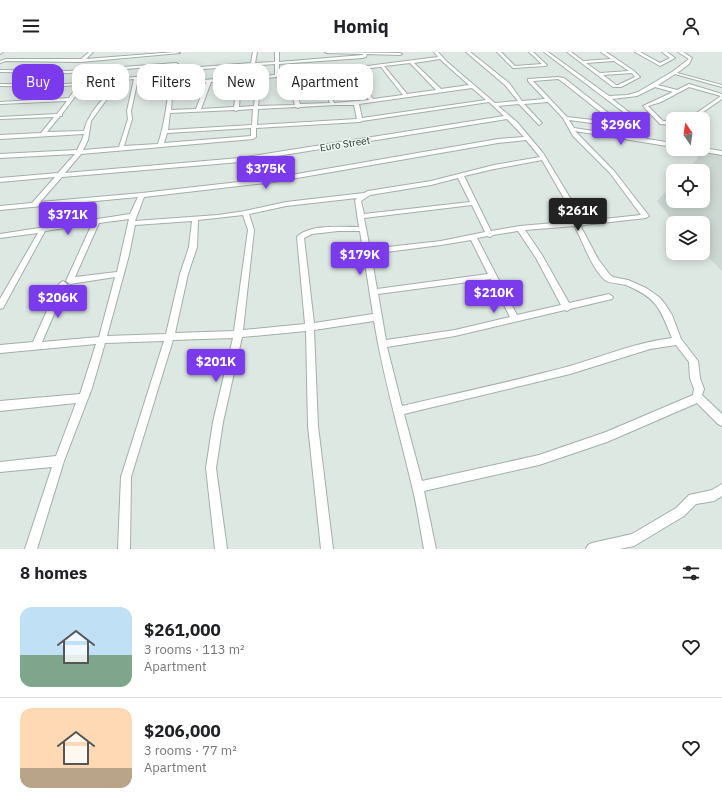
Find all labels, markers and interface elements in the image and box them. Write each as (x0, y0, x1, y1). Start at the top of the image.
icon: menu (20, 15, 42, 37)
text: Homiq (333, 15, 389, 38)
icon: person (680, 15, 702, 37)
chip: Buy (12, 64, 64, 100)
chip: Rent (72, 64, 129, 100)
chip: Filters (137, 64, 205, 100)
chip: New (213, 64, 269, 100)
chip: Apartment (277, 64, 373, 100)
pin: $296K (593, 112, 649, 146)
north arrow (666, 112, 710, 156)
map controls (666, 112, 710, 260)
text: $296K (601, 116, 641, 133)
street label: Euro Street (319, 134, 371, 154)
pin: $375K (238, 156, 294, 190)
text: $375K (246, 160, 286, 177)
button: locate (666, 164, 710, 208)
pin: $261K (550, 198, 606, 232)
pin: $371K (40, 202, 96, 236)
text: $261K (558, 202, 598, 219)
text: $371K (48, 206, 88, 223)
button: layers (666, 216, 710, 260)
pin: $179K (332, 242, 388, 276)
text: $179K (340, 246, 380, 263)
pin: $210K (466, 280, 522, 314)
text: $210K (474, 284, 514, 301)
pin: $206K (30, 285, 86, 319)
text: $206K (38, 289, 78, 306)
pin: $201K (188, 349, 244, 383)
text: $201K (196, 353, 236, 370)
text: 8 homes (20, 562, 87, 584)
icon: filters (680, 562, 702, 584)
text: $261,000 (144, 619, 221, 641)
icon: home (52, 623, 100, 671)
icon: heart (680, 636, 702, 658)
text: 3 rooms · 113 m² (144, 641, 245, 658)
text: Apartment (144, 658, 207, 675)
text: $206,000 (144, 720, 221, 742)
icon: home (52, 724, 100, 772)
icon: heart (680, 737, 702, 759)
text: 3 rooms · 77 m² (144, 742, 237, 759)
text: Apartment (144, 759, 207, 776)

